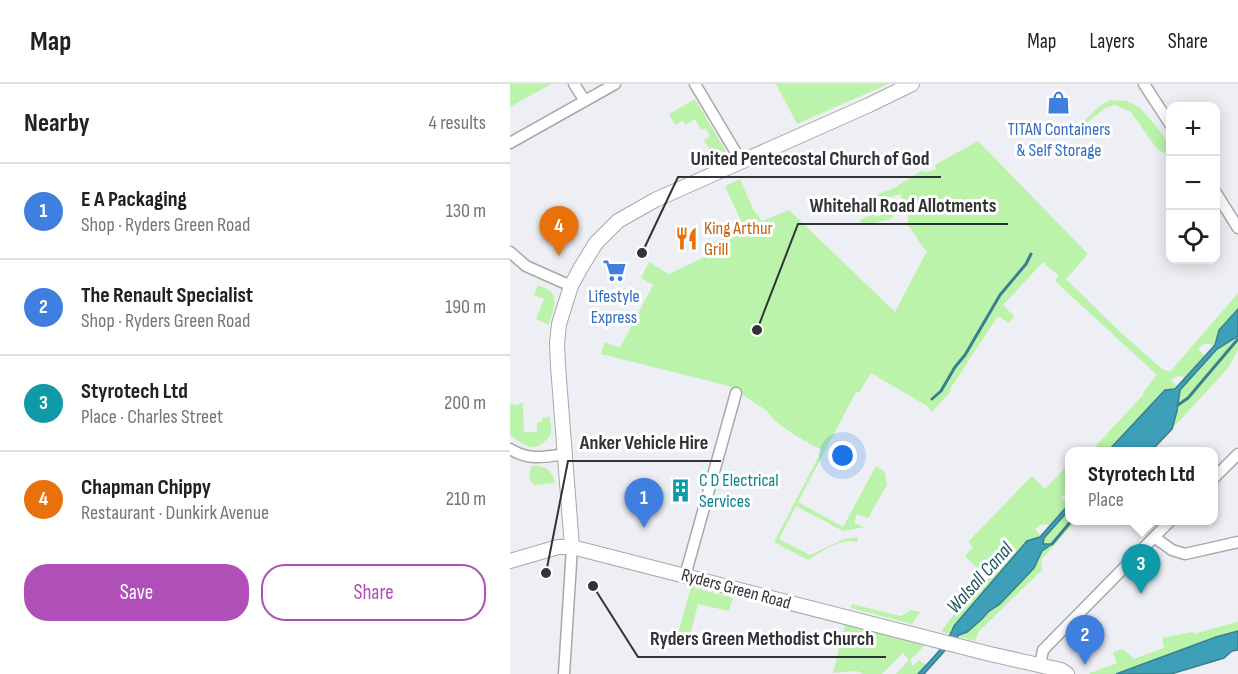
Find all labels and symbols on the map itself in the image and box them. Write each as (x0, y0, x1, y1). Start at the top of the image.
shop icon: TITAN Containers & Self Storage (1046, 90, 1072, 116)
place label: TITAN Containers & Self Storage (1007, 119, 1111, 161)
callout: United Pentecostal Church of God (678, 139, 941, 177)
text: United Pentecostal Church of God (691, 147, 929, 171)
callout: Whitehall Road Allotments (798, 186, 1008, 224)
text: Whitehall Road Allotments (810, 194, 997, 218)
pin: 4 (539, 206, 578, 256)
place label: King Arthur Grill (704, 218, 773, 260)
restaurant icon: King Arthur Grill (673, 225, 699, 251)
supermarket icon: Lifestyle Express (601, 257, 627, 283)
place label: Lifestyle Express (588, 286, 640, 328)
callout: Anker Vehicle Hire (568, 423, 721, 461)
text: Anker Vehicle Hire (579, 431, 708, 455)
your location (828, 441, 857, 470)
place label: C D Electrical Services (699, 470, 779, 512)
building icon: C D Electrical Services (668, 477, 694, 503)
pin: 1 (624, 478, 664, 528)
water label: Walsall Canal (942, 537, 1019, 618)
pin: 3 (1122, 544, 1160, 594)
street label: Ryders Green Road (679, 564, 793, 614)
pin: 2 (1066, 616, 1104, 665)
callout: Ryders Green Methodist Church (638, 619, 886, 657)
text: Ryders Green Methodist Church (650, 627, 874, 651)

